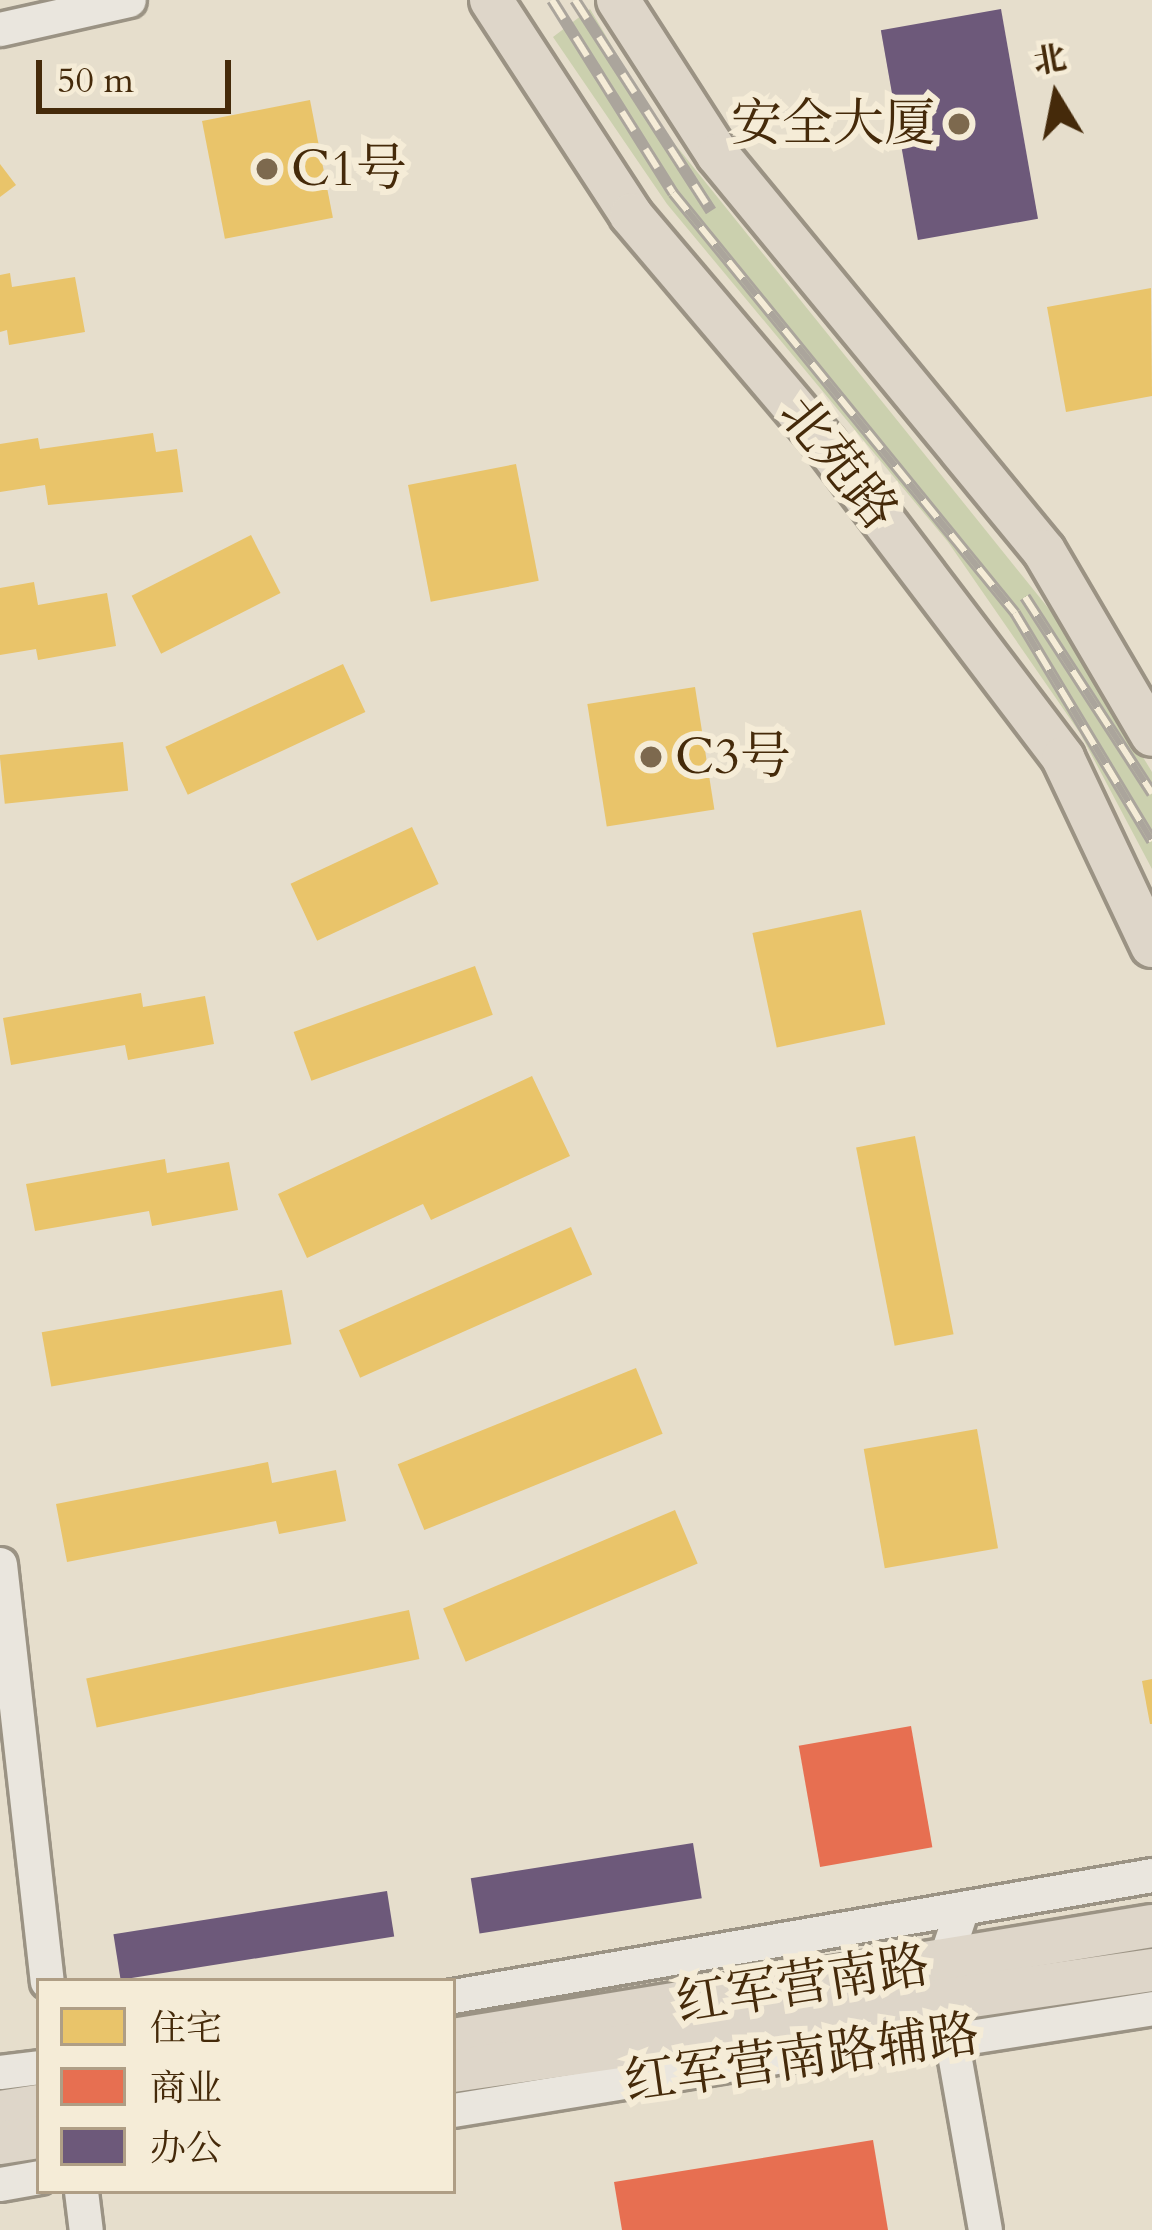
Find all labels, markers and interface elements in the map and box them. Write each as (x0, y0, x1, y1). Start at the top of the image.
text: 北 (1030, 35, 1070, 85)
scale bar (42, 36, 237, 110)
north arrow (996, 36, 1116, 156)
text: 50 m (57, 56, 134, 105)
place label: 安全大厦 (731, 93, 935, 155)
marker: 安全大厦 (946, 111, 972, 137)
place label: C1号 (291, 138, 407, 200)
marker: C1号 (254, 156, 280, 182)
street label: 北苑路 (766, 384, 910, 542)
place label: C3号 (675, 726, 791, 788)
marker: C3号 (638, 744, 664, 770)
street label: 红军营南路 (672, 1935, 934, 2035)
legend (36, 1978, 456, 2194)
text: 住宅 (150, 2004, 222, 2053)
street label: 红军营南路辅路 (621, 2004, 983, 2114)
text: 商业 (150, 2064, 222, 2113)
text: 办公 (150, 2124, 222, 2173)

